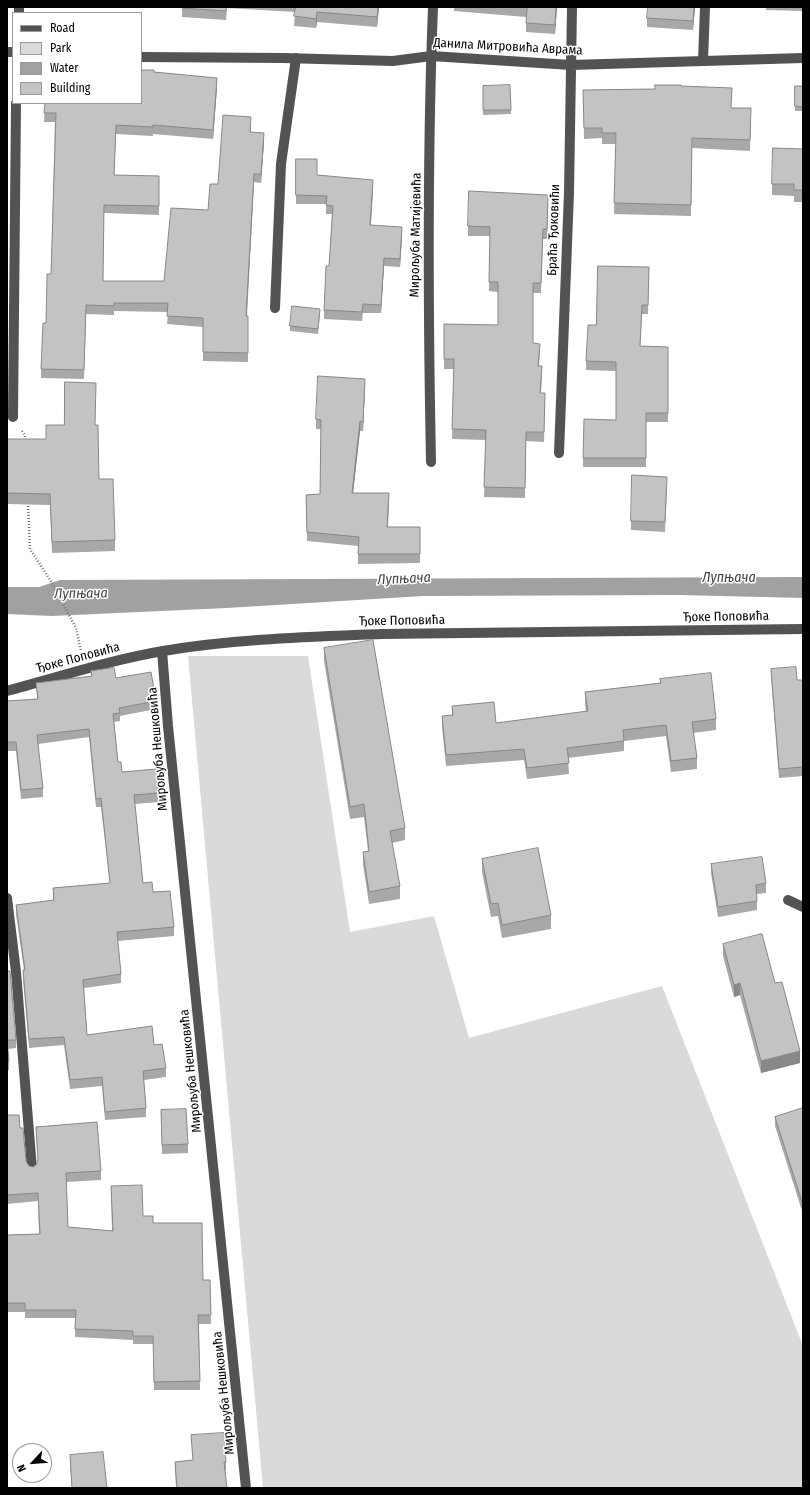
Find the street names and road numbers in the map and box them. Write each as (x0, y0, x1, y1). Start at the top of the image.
street label: Данила Митровића Аврама (433, 35, 583, 59)
street label: Мирољуба Матијевића (407, 172, 425, 298)
street label: Браћа Ђоковићи (545, 184, 563, 276)
street label: Ђоке Поповића (683, 608, 769, 626)
street label: Ђоке Поповића (359, 612, 445, 630)
street label: Ђоке Поповића (34, 639, 122, 677)
street label: Мирољуба Нешковића (145, 687, 171, 811)
street label: Мирољуба Нешковића (177, 1009, 205, 1133)
street label: Мирољуба Нешковића (210, 1331, 238, 1455)

